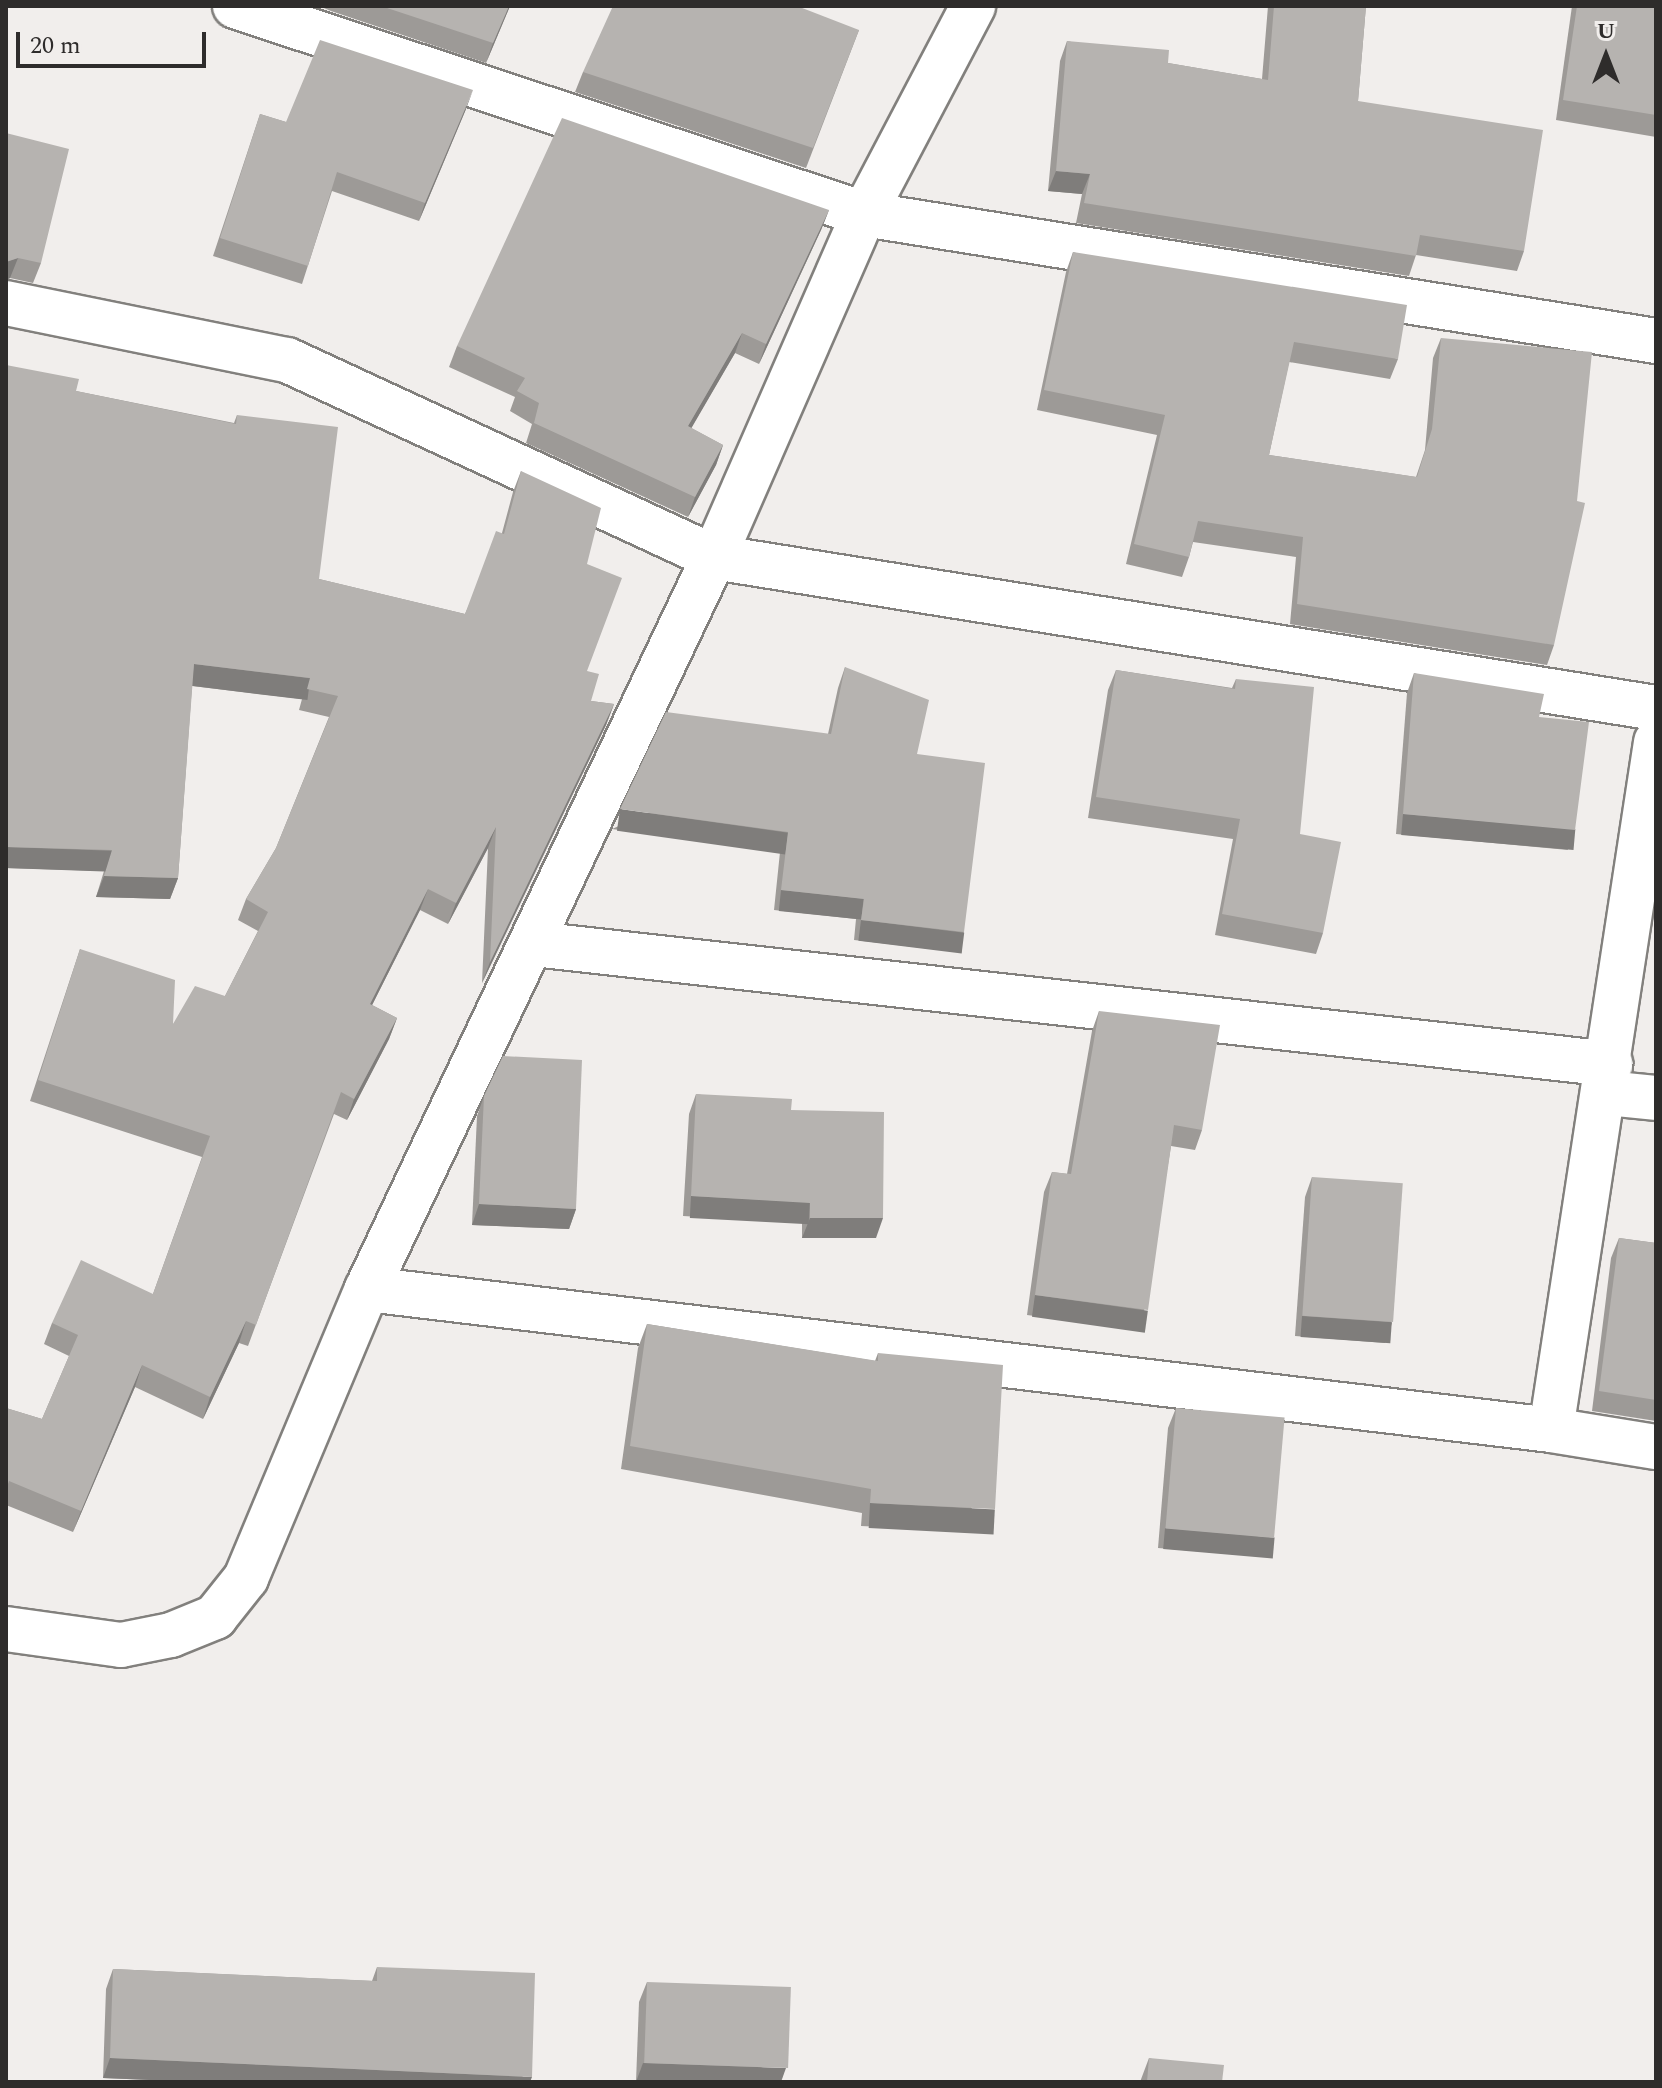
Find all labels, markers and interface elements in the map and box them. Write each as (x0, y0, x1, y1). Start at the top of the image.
text: U (1597, 15, 1615, 48)
scale bar (20, 16, 210, 66)
north arrow (1566, 16, 1646, 96)
text: 20 m (30, 28, 81, 64)

